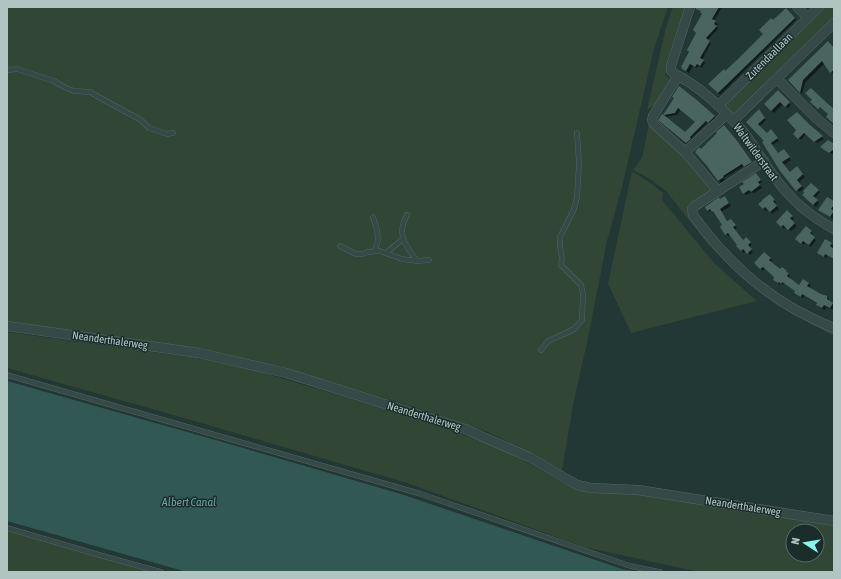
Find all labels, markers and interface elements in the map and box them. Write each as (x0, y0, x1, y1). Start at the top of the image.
street label: Zutendaallaan (743, 30, 795, 82)
street label: Waltwilderstraat (731, 121, 781, 183)
street label: Neanderthalerweg (71, 329, 149, 351)
street label: Neanderthalerweg (386, 399, 462, 433)
street label: Neanderthalerweg (704, 494, 782, 518)
water label: Albert Canal (161, 495, 216, 509)
north arrow (785, 523, 825, 563)
text: N (789, 536, 802, 545)

